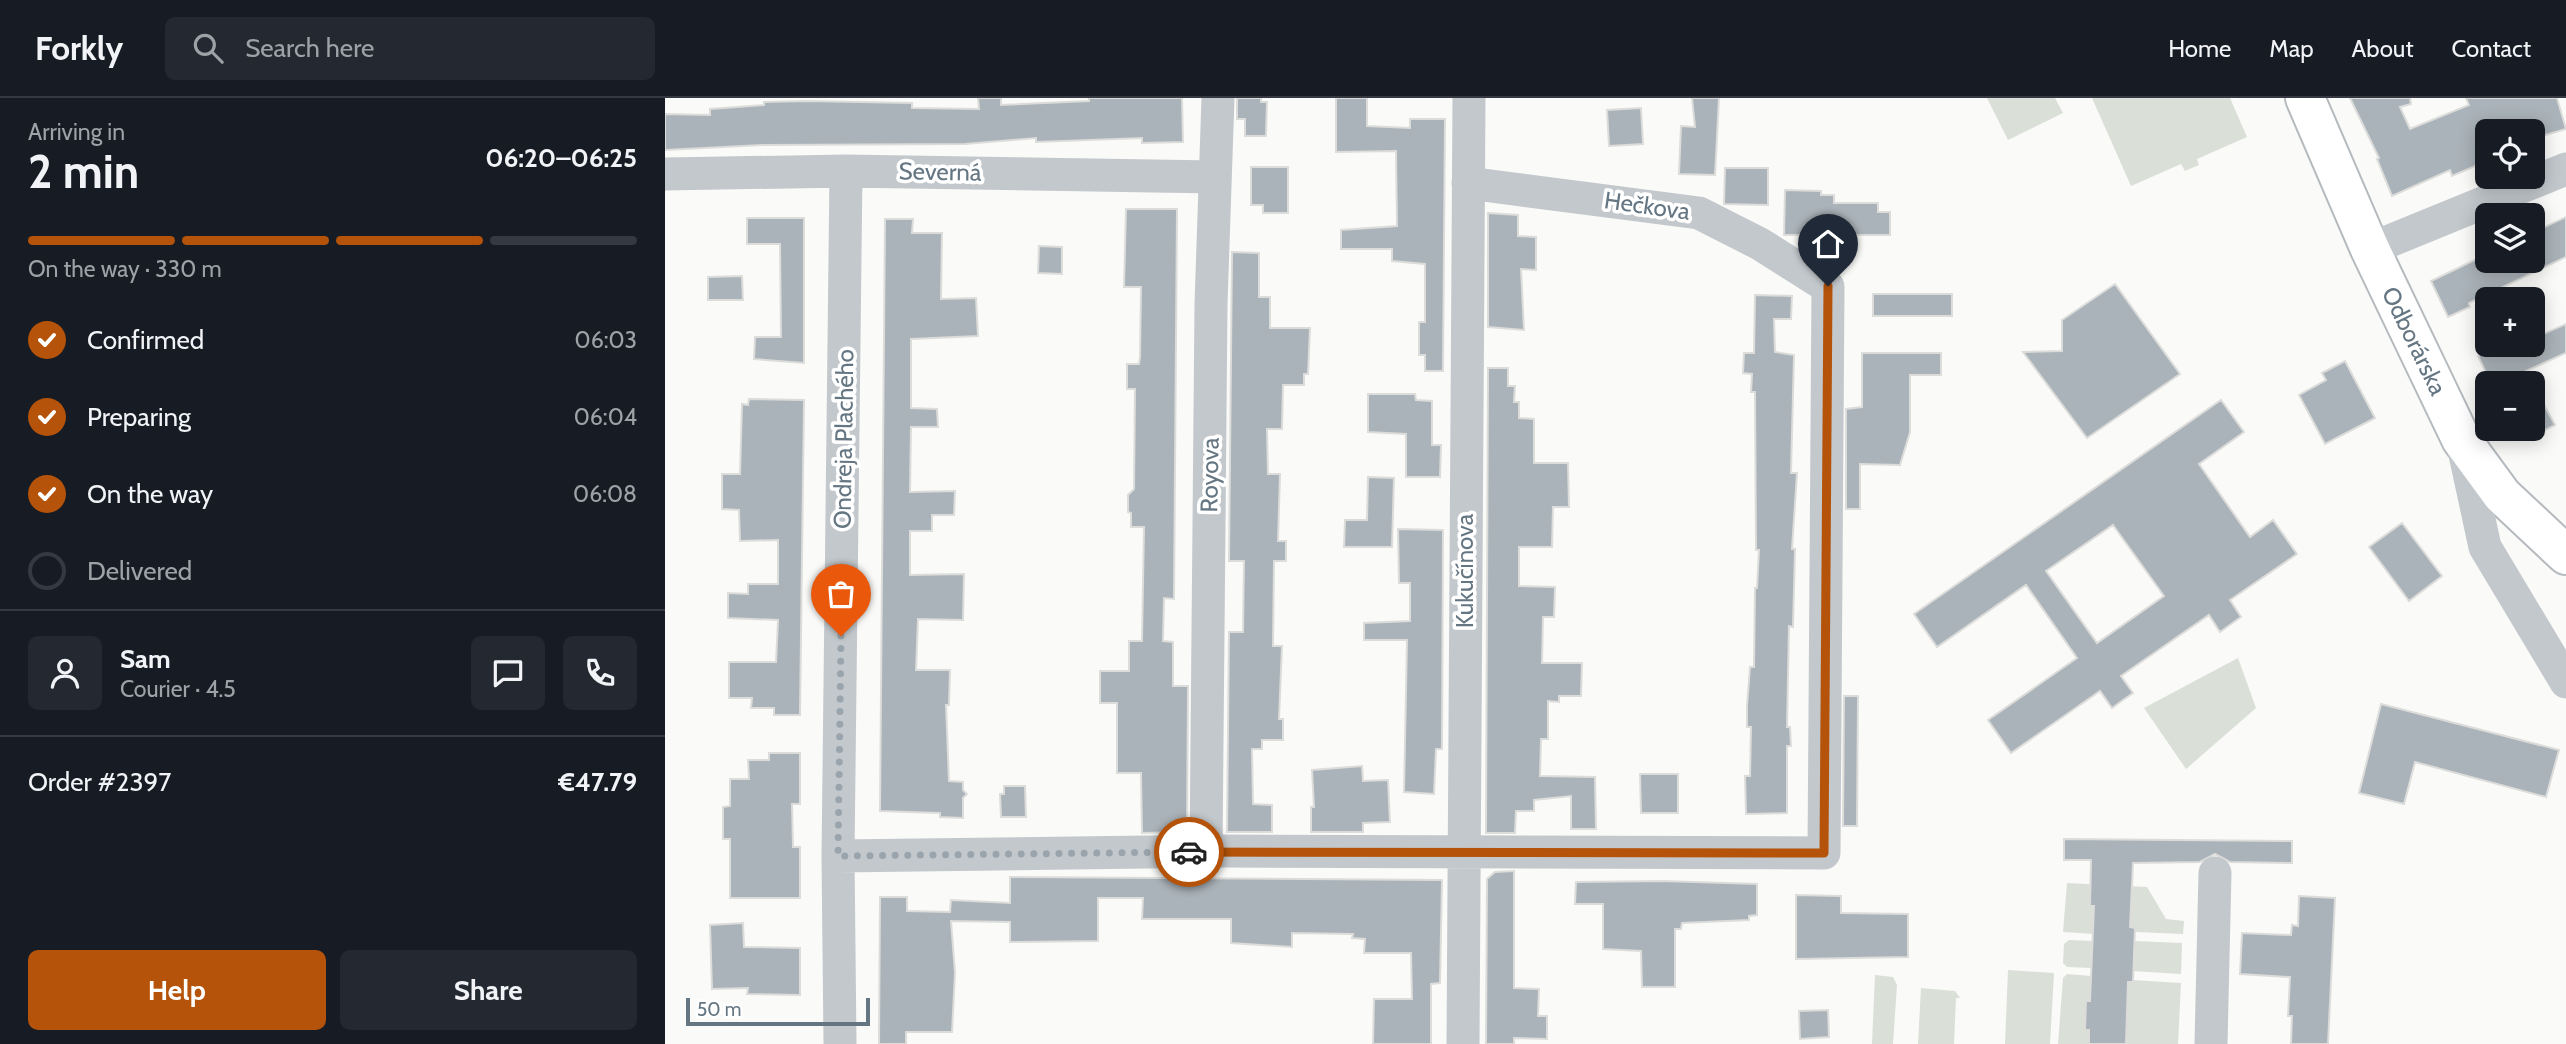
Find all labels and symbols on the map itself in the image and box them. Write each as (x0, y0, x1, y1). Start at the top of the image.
street label: Severná (898, 156, 982, 187)
street label: Hečkova (1602, 185, 1692, 226)
pin (1798, 214, 1858, 286)
street label: Odborárska (2376, 282, 2453, 400)
street label: Ondreja Plachého (827, 349, 860, 529)
street label: Royova (1194, 437, 1225, 513)
street label: Kukučínova (1450, 513, 1479, 628)
pin (811, 564, 871, 636)
courier (1154, 817, 1224, 887)
scale bar (686, 995, 870, 1027)

